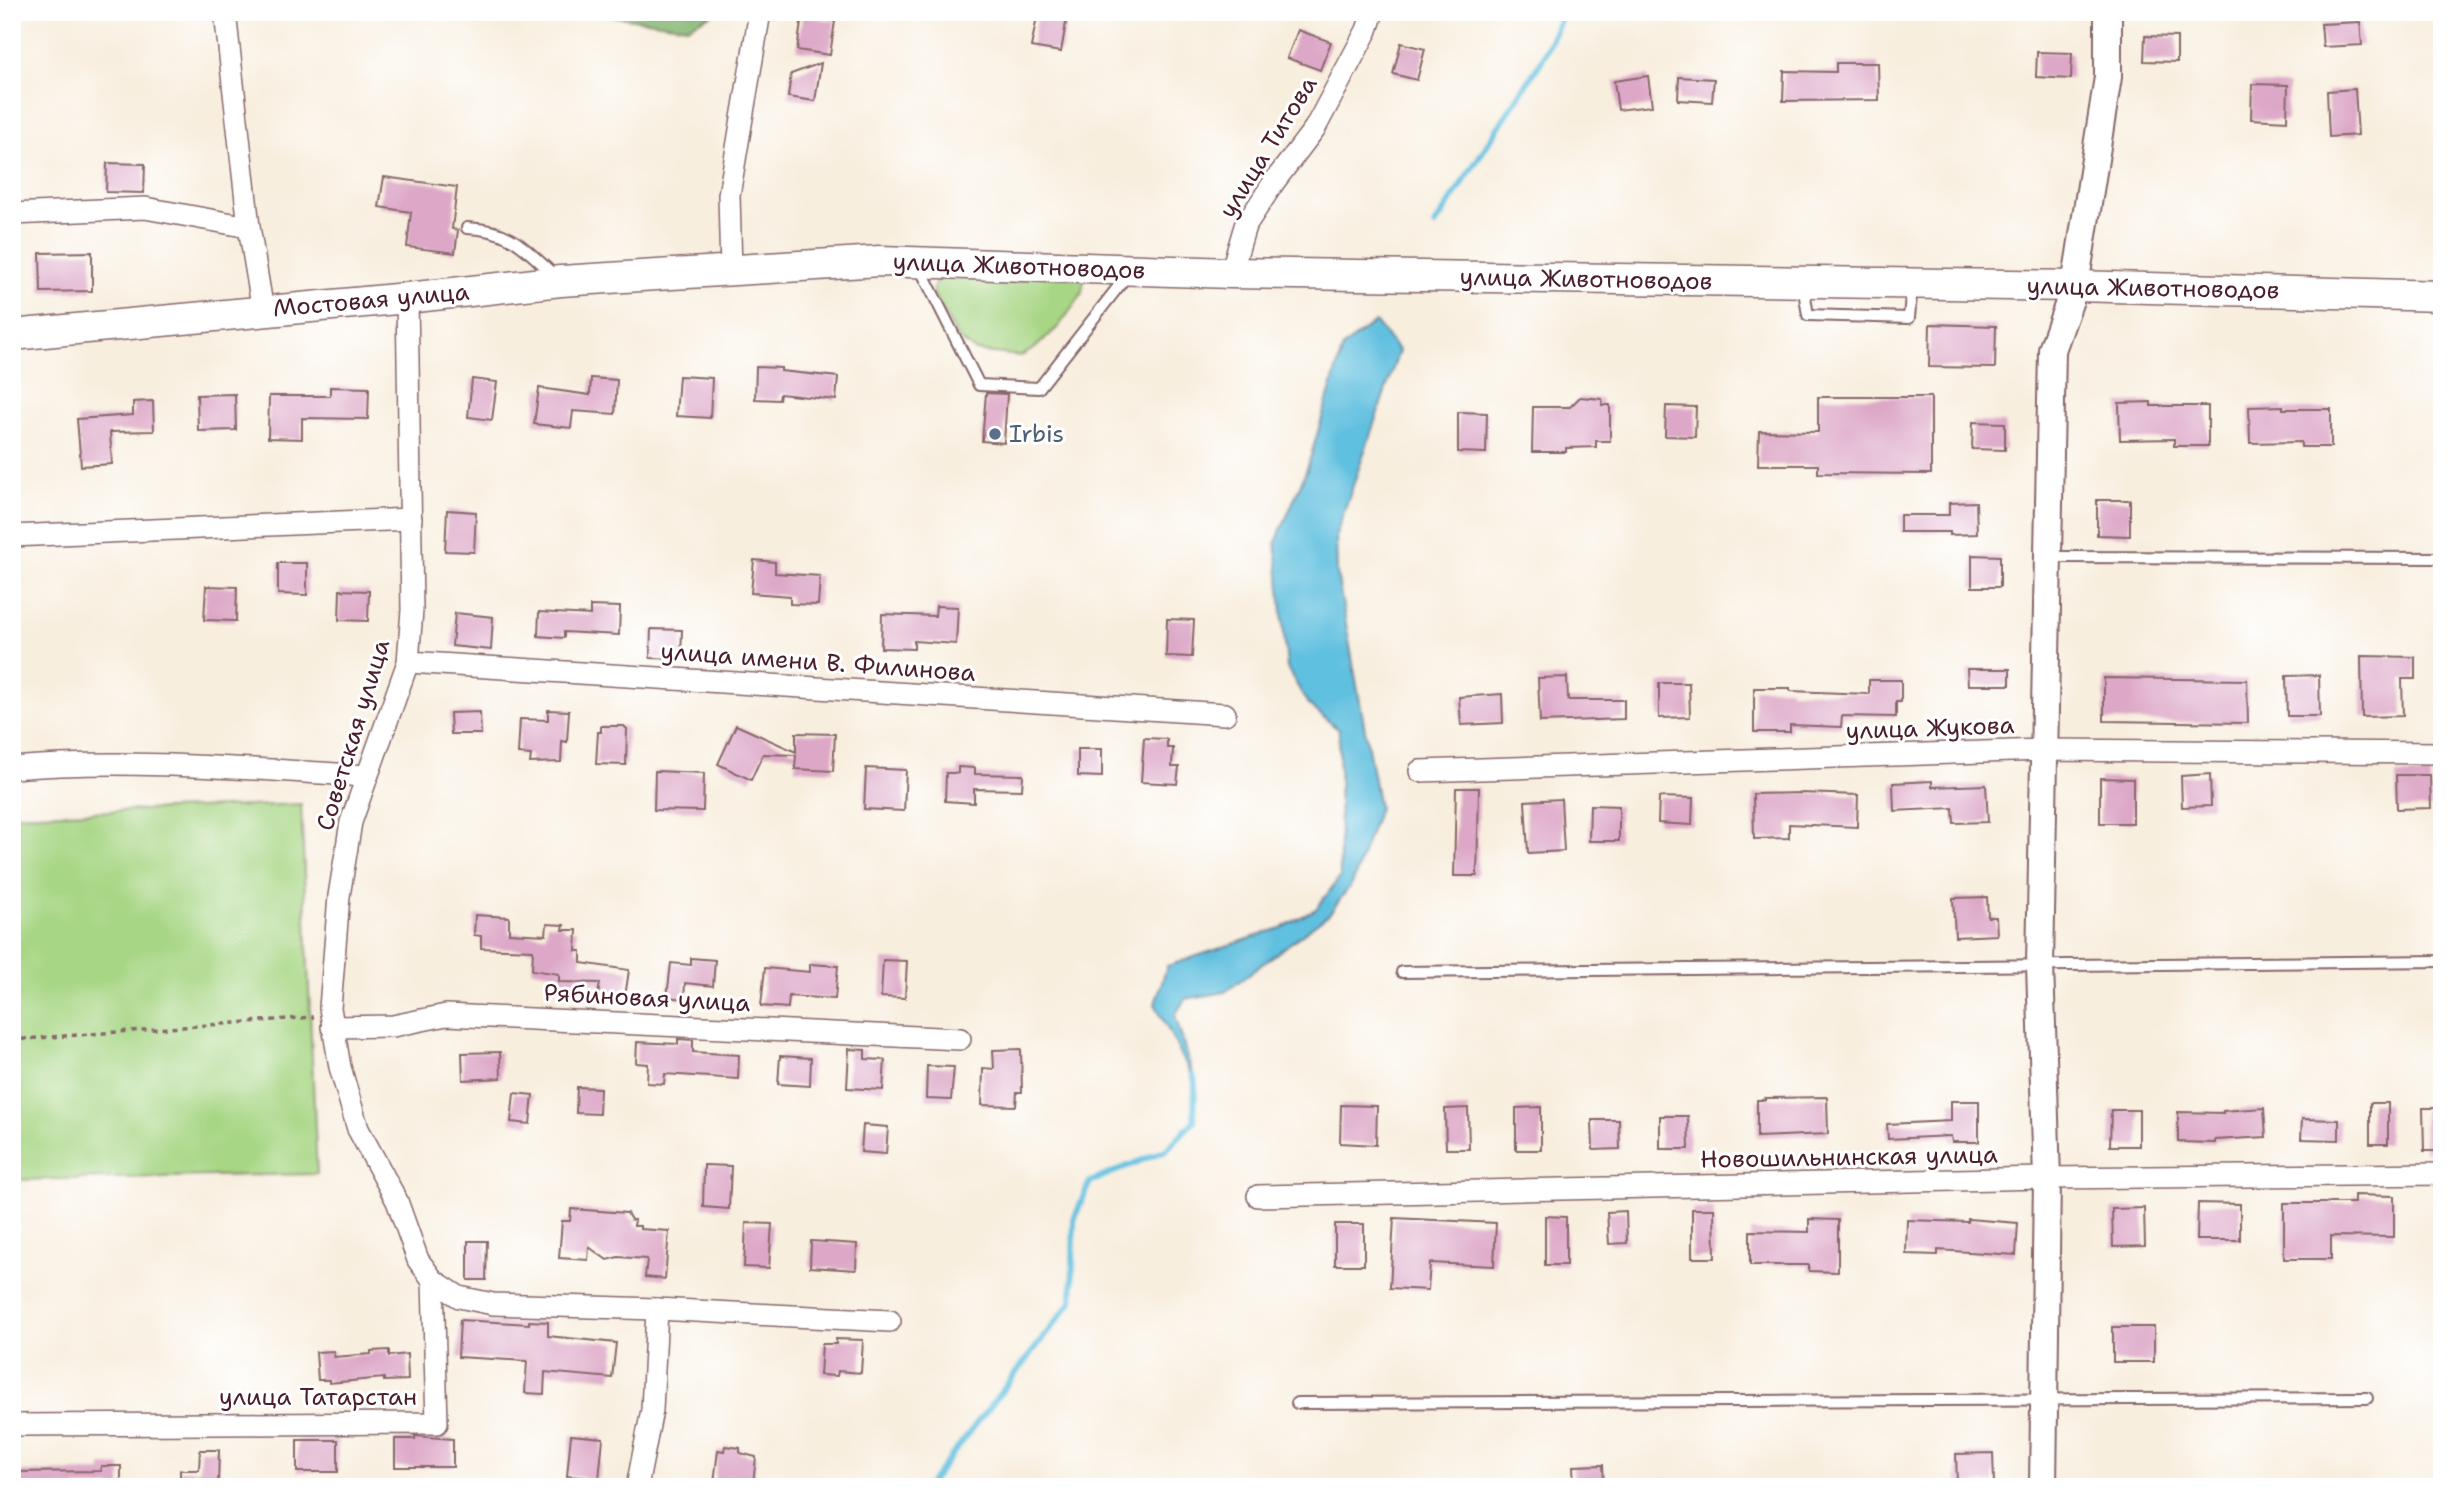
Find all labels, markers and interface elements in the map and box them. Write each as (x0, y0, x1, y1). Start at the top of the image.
street label: улица Титова (1212, 70, 1324, 224)
street label: улица Животноводов (892, 246, 1146, 286)
street label: улица Животноводов (1459, 261, 1713, 297)
street label: улица Животноводов (2026, 270, 2280, 306)
street label: Мостовая улица (272, 275, 471, 325)
place label: Irbis (1009, 418, 1064, 450)
marker: Irbis (987, 426, 1003, 442)
street label: Советская улица (309, 635, 397, 835)
street label: улица имени В. Филинова (659, 635, 977, 689)
street label: улица Жукова (1845, 709, 2015, 747)
street label: Рябиновая улица (543, 977, 751, 1019)
street label: Новошильнинская улица (1700, 1138, 1998, 1176)
street label: улица Татарстан (219, 1381, 417, 1413)

